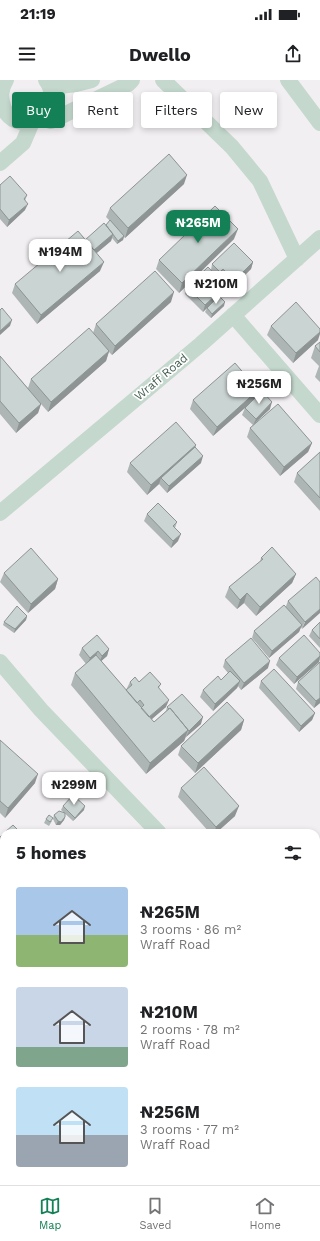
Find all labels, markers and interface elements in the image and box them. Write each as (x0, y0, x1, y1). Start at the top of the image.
text: 21:19 (20, 5, 56, 23)
icon: menu (16, 43, 38, 65)
icon: share (282, 43, 304, 65)
text: Dwello (129, 44, 191, 65)
chip: Buy (12, 92, 65, 128)
chip: Rent (73, 92, 133, 128)
chip: Filters (141, 92, 212, 128)
chip: New (220, 92, 277, 128)
pin: ₦265M (170, 210, 226, 244)
text: ₦265M (175, 215, 221, 230)
pin: ₦194M (32, 239, 88, 273)
text: ₦194M (38, 244, 82, 259)
pin: ₦210M (188, 271, 244, 305)
text: ₦210M (194, 276, 238, 291)
street label: Wraff Road (132, 351, 190, 403)
pin: ₦256M (231, 371, 287, 405)
text: ₦256M (236, 376, 282, 391)
pin: ₦299M (46, 772, 102, 806)
text: ₦299M (51, 777, 97, 792)
icon: filters (282, 842, 304, 864)
text: 5 homes (16, 843, 86, 863)
text: ₦265M (140, 902, 200, 922)
icon: home (48, 903, 96, 951)
text: 3 rooms · 86 m² (140, 922, 241, 937)
text: Wraff Road (140, 937, 210, 952)
text: ₦210M (140, 1002, 198, 1022)
icon: home (48, 1003, 96, 1051)
text: 2 rooms · 78 m² (140, 1022, 240, 1037)
text: Wraff Road (140, 1037, 210, 1052)
text: ₦256M (140, 1102, 200, 1122)
icon: home (48, 1103, 96, 1151)
text: 3 rooms · 77 m² (140, 1122, 239, 1137)
text: Wraff Road (140, 1137, 210, 1152)
tab: Map (39, 1195, 61, 1232)
tab: Saved (140, 1195, 171, 1232)
tab: Home (250, 1195, 281, 1232)

